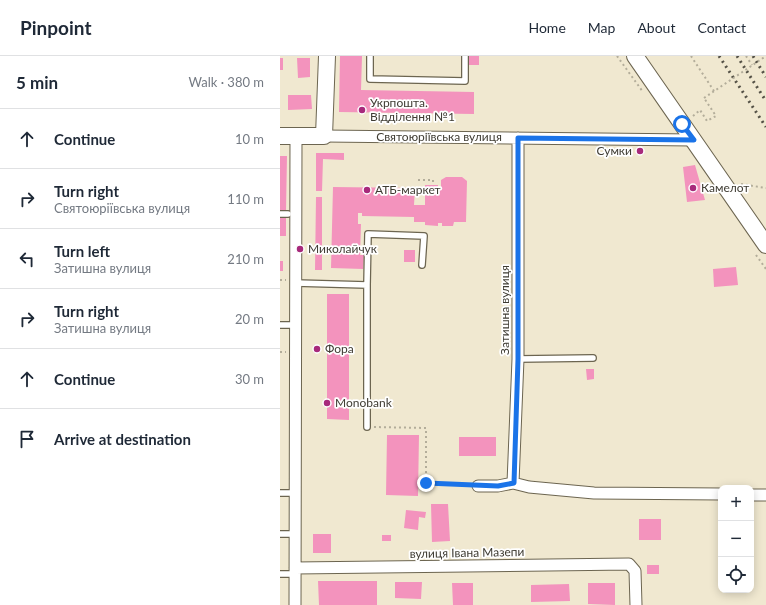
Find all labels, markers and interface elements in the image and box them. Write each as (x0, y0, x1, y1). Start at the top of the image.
text: Pinpoint (20, 16, 91, 39)
text: Home (528, 19, 566, 36)
text: Map (588, 19, 615, 36)
text: About (637, 19, 675, 36)
text: Contact (697, 19, 746, 36)
text: 5 min (16, 72, 58, 93)
text: Walk · 380 m (188, 74, 264, 90)
place label: Укрпошта. Відділення №1 (370, 95, 455, 124)
marker: Укрпошта. Відділення №1 (357, 105, 367, 115)
route start (673, 115, 691, 133)
icon: ahead (16, 128, 38, 150)
street label: Святоюріївська вулиця (376, 129, 502, 144)
text: Continue (54, 130, 115, 148)
text: 10 m (235, 131, 264, 147)
place label: Сумки (596, 143, 632, 158)
marker: Сумки (635, 146, 645, 156)
place label: Камелот (701, 180, 749, 195)
text: Turn right (54, 182, 119, 200)
place label: АТБ-маркет (375, 182, 441, 197)
marker: Камелот (688, 183, 698, 193)
marker: АТБ-маркет (362, 185, 372, 195)
icon: right (16, 188, 38, 210)
text: 110 m (227, 191, 264, 207)
text: Святоюріївська вулиця (54, 200, 190, 216)
place label: Миколайчук (308, 241, 378, 256)
text: Turn left (54, 242, 110, 260)
marker: Миколайчук (295, 244, 305, 254)
icon: left (16, 248, 38, 270)
text: 210 m (227, 251, 264, 267)
text: Затишна вулиця (54, 260, 151, 276)
street label: Затишна вулиця (497, 265, 512, 355)
text: Turn right (54, 302, 119, 320)
icon: right (16, 308, 38, 330)
text: 20 m (235, 311, 264, 327)
text: Затишна вулиця (54, 320, 151, 336)
place label: Фора (325, 341, 354, 356)
marker: Фора (312, 344, 322, 354)
icon: ahead (16, 368, 38, 390)
text: Continue (54, 370, 115, 388)
text: 30 m (235, 371, 264, 387)
place label: Monobank (335, 395, 393, 410)
marker: Monobank (322, 398, 332, 408)
icon: arrive (16, 428, 38, 450)
text: Arrive at destination (54, 430, 191, 448)
route end (417, 474, 435, 492)
map controls (718, 485, 754, 593)
button: + (718, 485, 754, 521)
button: − (718, 521, 754, 557)
street label: вулиця Івана Мазепи (409, 544, 525, 561)
button: locate (718, 557, 754, 593)

